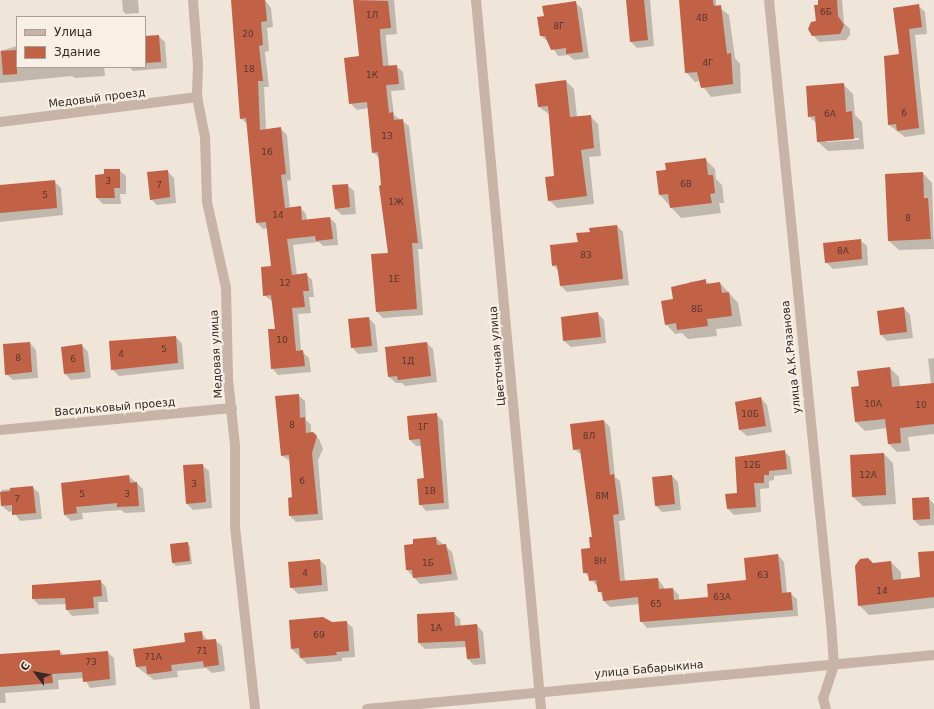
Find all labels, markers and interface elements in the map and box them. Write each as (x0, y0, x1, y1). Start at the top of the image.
house number: 6Б (820, 7, 832, 17)
house number: 1Л (366, 10, 378, 20)
house number: 4В (696, 13, 708, 23)
legend (16, 16, 146, 68)
house number: 8Г (553, 21, 565, 31)
text: Улица (54, 25, 92, 39)
house number: 20 (242, 29, 254, 39)
text: Здание (54, 45, 100, 59)
house number: 4Г (702, 58, 714, 68)
house number: 18 (243, 64, 255, 74)
house number: 1К (366, 70, 378, 80)
street label: Медовый проезд (48, 87, 146, 111)
house number: 6 (901, 108, 907, 118)
house number: 6А (824, 109, 836, 119)
house number: 1З (381, 131, 393, 141)
house number: 16 (261, 147, 273, 157)
house number: 3 (105, 176, 111, 186)
house number: 6В (680, 179, 692, 189)
house number: 7 (156, 180, 162, 190)
house number: 5 (42, 190, 48, 200)
house number: 1Ж (388, 197, 404, 207)
house number: 14 (272, 210, 284, 220)
house number: 8 (905, 213, 911, 223)
house number: 8А (837, 246, 849, 256)
house number: 8З (580, 250, 592, 260)
house number: 1Е (388, 274, 400, 284)
house number: 12 (279, 278, 291, 288)
street label: улица А.К.Рязанова (779, 300, 805, 414)
house number: 8Б (691, 304, 703, 314)
street label: Цветочная улица (487, 305, 509, 407)
street label: Медовая улица (208, 309, 226, 399)
house number: 10 (276, 335, 288, 345)
house number: 5 (161, 344, 167, 354)
house number: 4 (118, 349, 124, 359)
house number: 8 (15, 353, 21, 363)
house number: 6 (70, 354, 76, 364)
house number: 1Д (402, 356, 414, 366)
street label: Васильковый проезд (54, 396, 176, 420)
house number: 10А (864, 399, 882, 409)
house number: 10 (915, 400, 927, 410)
house number: 10Б (741, 409, 759, 419)
house number: 8 (289, 420, 295, 430)
house number: 1Г (417, 422, 429, 432)
house number: 8Л (583, 431, 595, 441)
house number: 12Б (743, 460, 761, 470)
house number: 12А (859, 470, 877, 480)
house number: 6 (299, 476, 305, 486)
house number: 3 (191, 479, 197, 489)
house number: 1В (424, 486, 436, 496)
house number: 5 (79, 489, 85, 499)
house number: 3 (124, 489, 130, 499)
house number: 8М (595, 491, 609, 501)
house number: 7 (14, 494, 20, 504)
house number: 8Н (594, 556, 606, 566)
house number: 1Б (422, 558, 434, 568)
house number: 4 (302, 568, 308, 578)
house number: 63 (757, 570, 769, 580)
house number: 14 (876, 586, 888, 596)
house number: 63А (713, 592, 731, 602)
house number: 65 (650, 599, 662, 609)
house number: 1А (430, 623, 442, 633)
house number: 69 (313, 630, 325, 640)
house number: 71 (196, 646, 208, 656)
house number: 71А (144, 652, 162, 662)
north arrow (16, 653, 56, 693)
house number: 73 (85, 657, 97, 667)
street label: улица Бабарыкина (594, 659, 704, 681)
text: С (18, 660, 33, 673)

